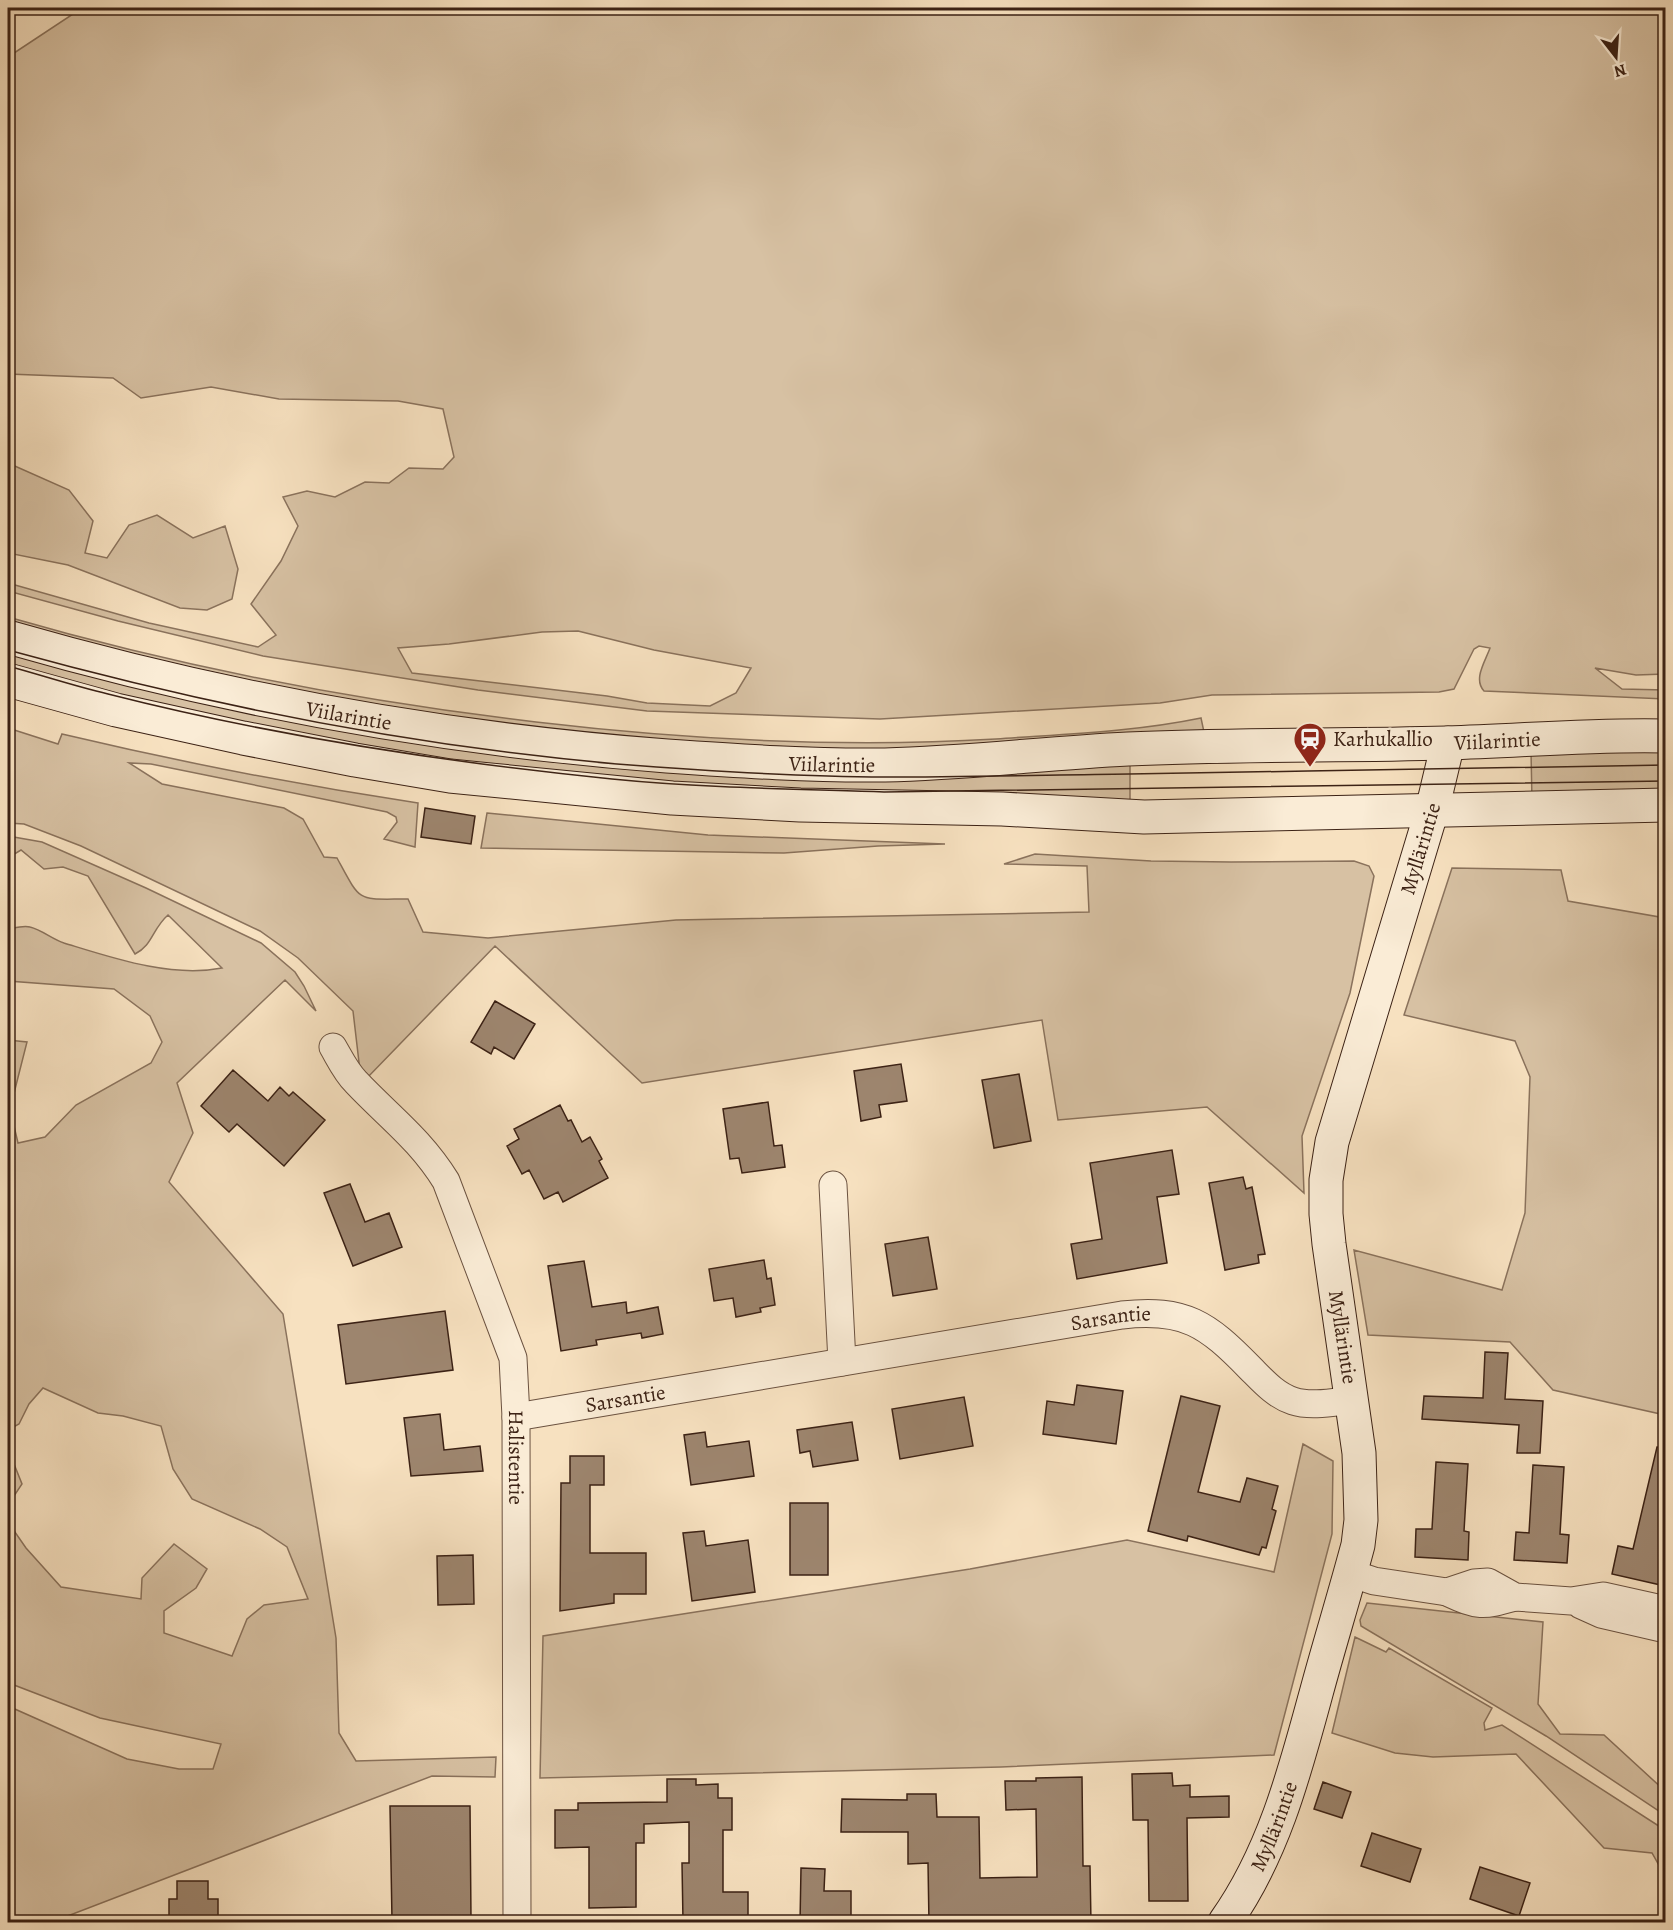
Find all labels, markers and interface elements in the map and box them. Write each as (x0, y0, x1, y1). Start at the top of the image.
north arrow (1586, 27, 1646, 87)
text: N (1611, 58, 1629, 83)
street label: Viilarintie (303, 694, 394, 737)
station icon: Karhukallio (1292, 721, 1328, 768)
place label: Karhukallio (1333, 725, 1433, 753)
street label: Viilarintie (1453, 725, 1541, 757)
street label: Viilarintie (787, 749, 875, 779)
street label: Myllärintie (1393, 800, 1447, 898)
street label: Myllärintie (1322, 1288, 1364, 1386)
street label: Sarsantie (1069, 1299, 1151, 1337)
street label: Sarsantie (583, 1378, 668, 1419)
street label: Halistentie (502, 1410, 530, 1505)
street label: Myllärintie (1243, 1778, 1304, 1876)

